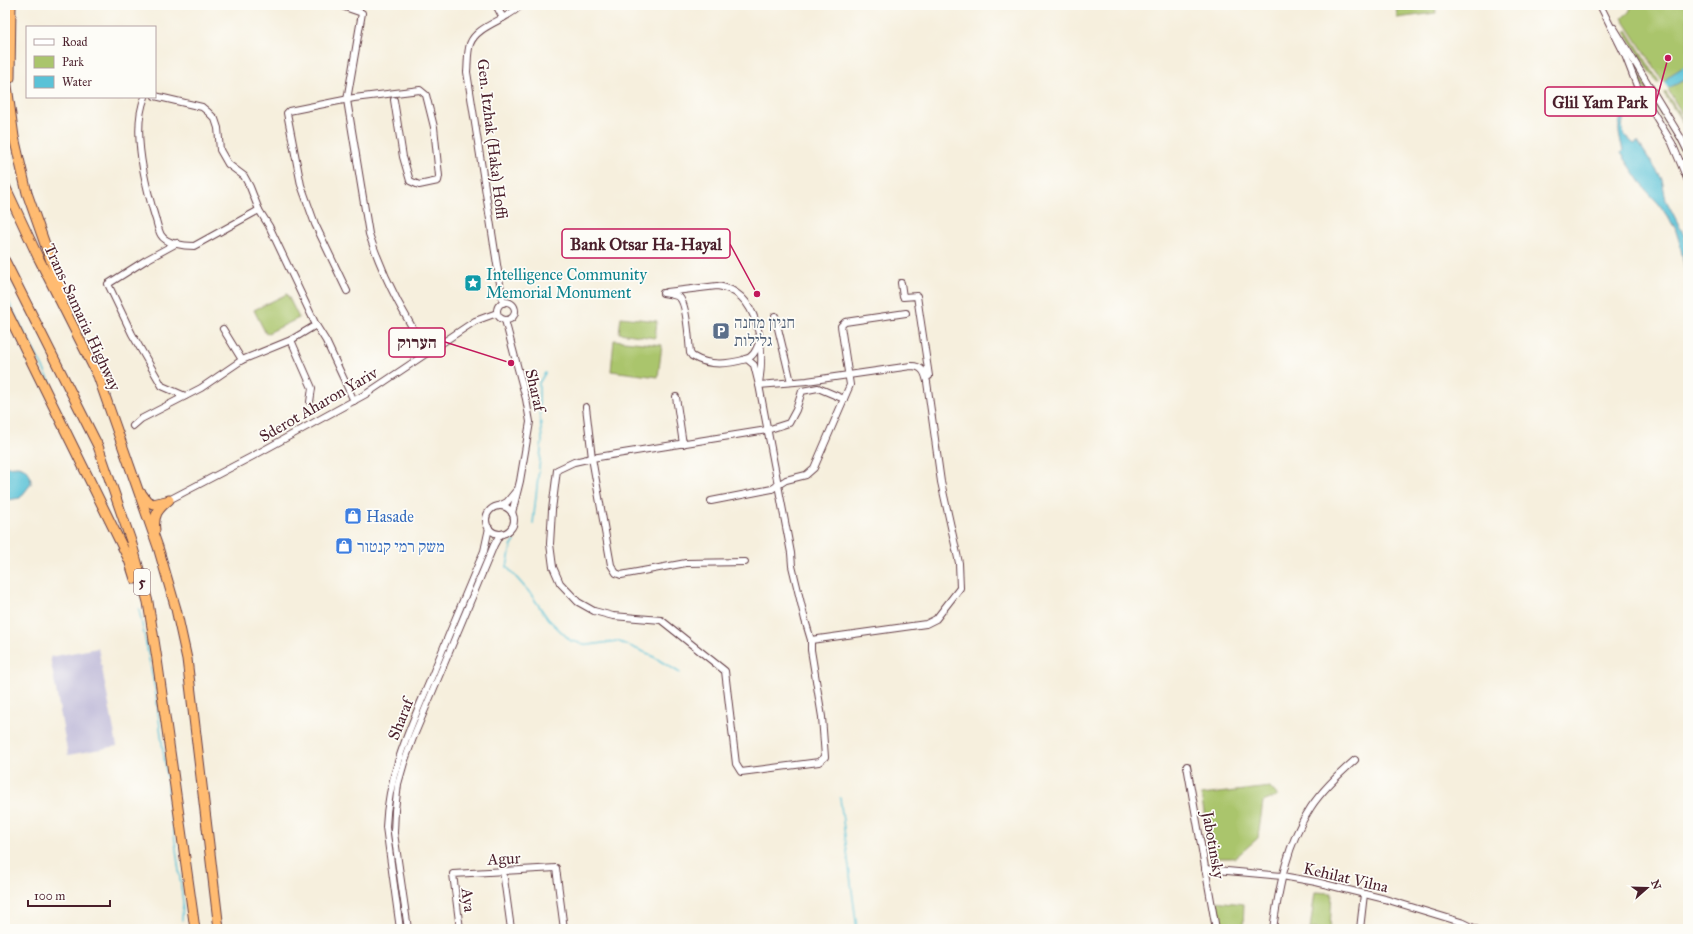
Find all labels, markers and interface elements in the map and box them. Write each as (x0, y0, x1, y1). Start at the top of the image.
legend (26, 26, 156, 98)
text: Road (62, 35, 88, 49)
text: Park (62, 55, 84, 69)
street label: Gen. Itzhak (Haka) Hoffi (472, 58, 512, 221)
text: Water (62, 75, 92, 89)
callout: Glil Yam Park (1545, 87, 1656, 116)
text: Glil Yam Park (1552, 92, 1649, 113)
callout: Bank Otsar Ha-Hayal (562, 229, 730, 258)
text: Bank Otsar Ha-Hayal (570, 234, 722, 255)
street label: Trans-Samaria Highway (39, 241, 125, 395)
place label: Intelligence Community Memorial Monument (486, 265, 647, 302)
place icon: Intelligence Community Memorial Monument (463, 273, 483, 293)
place label: חניון מחנה גלילות (734, 313, 795, 350)
parking icon: חניון מחנה גלילות (711, 321, 731, 341)
callout: הערוק (389, 328, 445, 357)
text: הערוק (397, 332, 437, 353)
street label: Sderot Aharon Yariv (256, 362, 382, 446)
street label: Sharaf (521, 367, 550, 416)
shop icon: Hasade (343, 506, 363, 526)
place label: Hasade (366, 507, 414, 526)
shop icon: משק רמי קנטור (334, 536, 354, 556)
place label: משק רמי קנטור (357, 537, 445, 556)
road number: 5 (134, 569, 150, 595)
street label: Sharaf (384, 693, 418, 743)
street label: Jabotinsky (1197, 808, 1229, 881)
street label: Agur (486, 848, 521, 870)
street label: Kehilat Vilna (1302, 858, 1390, 897)
north arrow (1627, 868, 1667, 908)
text: N (1648, 878, 1664, 892)
scale bar (28, 882, 110, 908)
street label: Aya (457, 886, 479, 914)
text: 100 m (34, 889, 65, 903)

